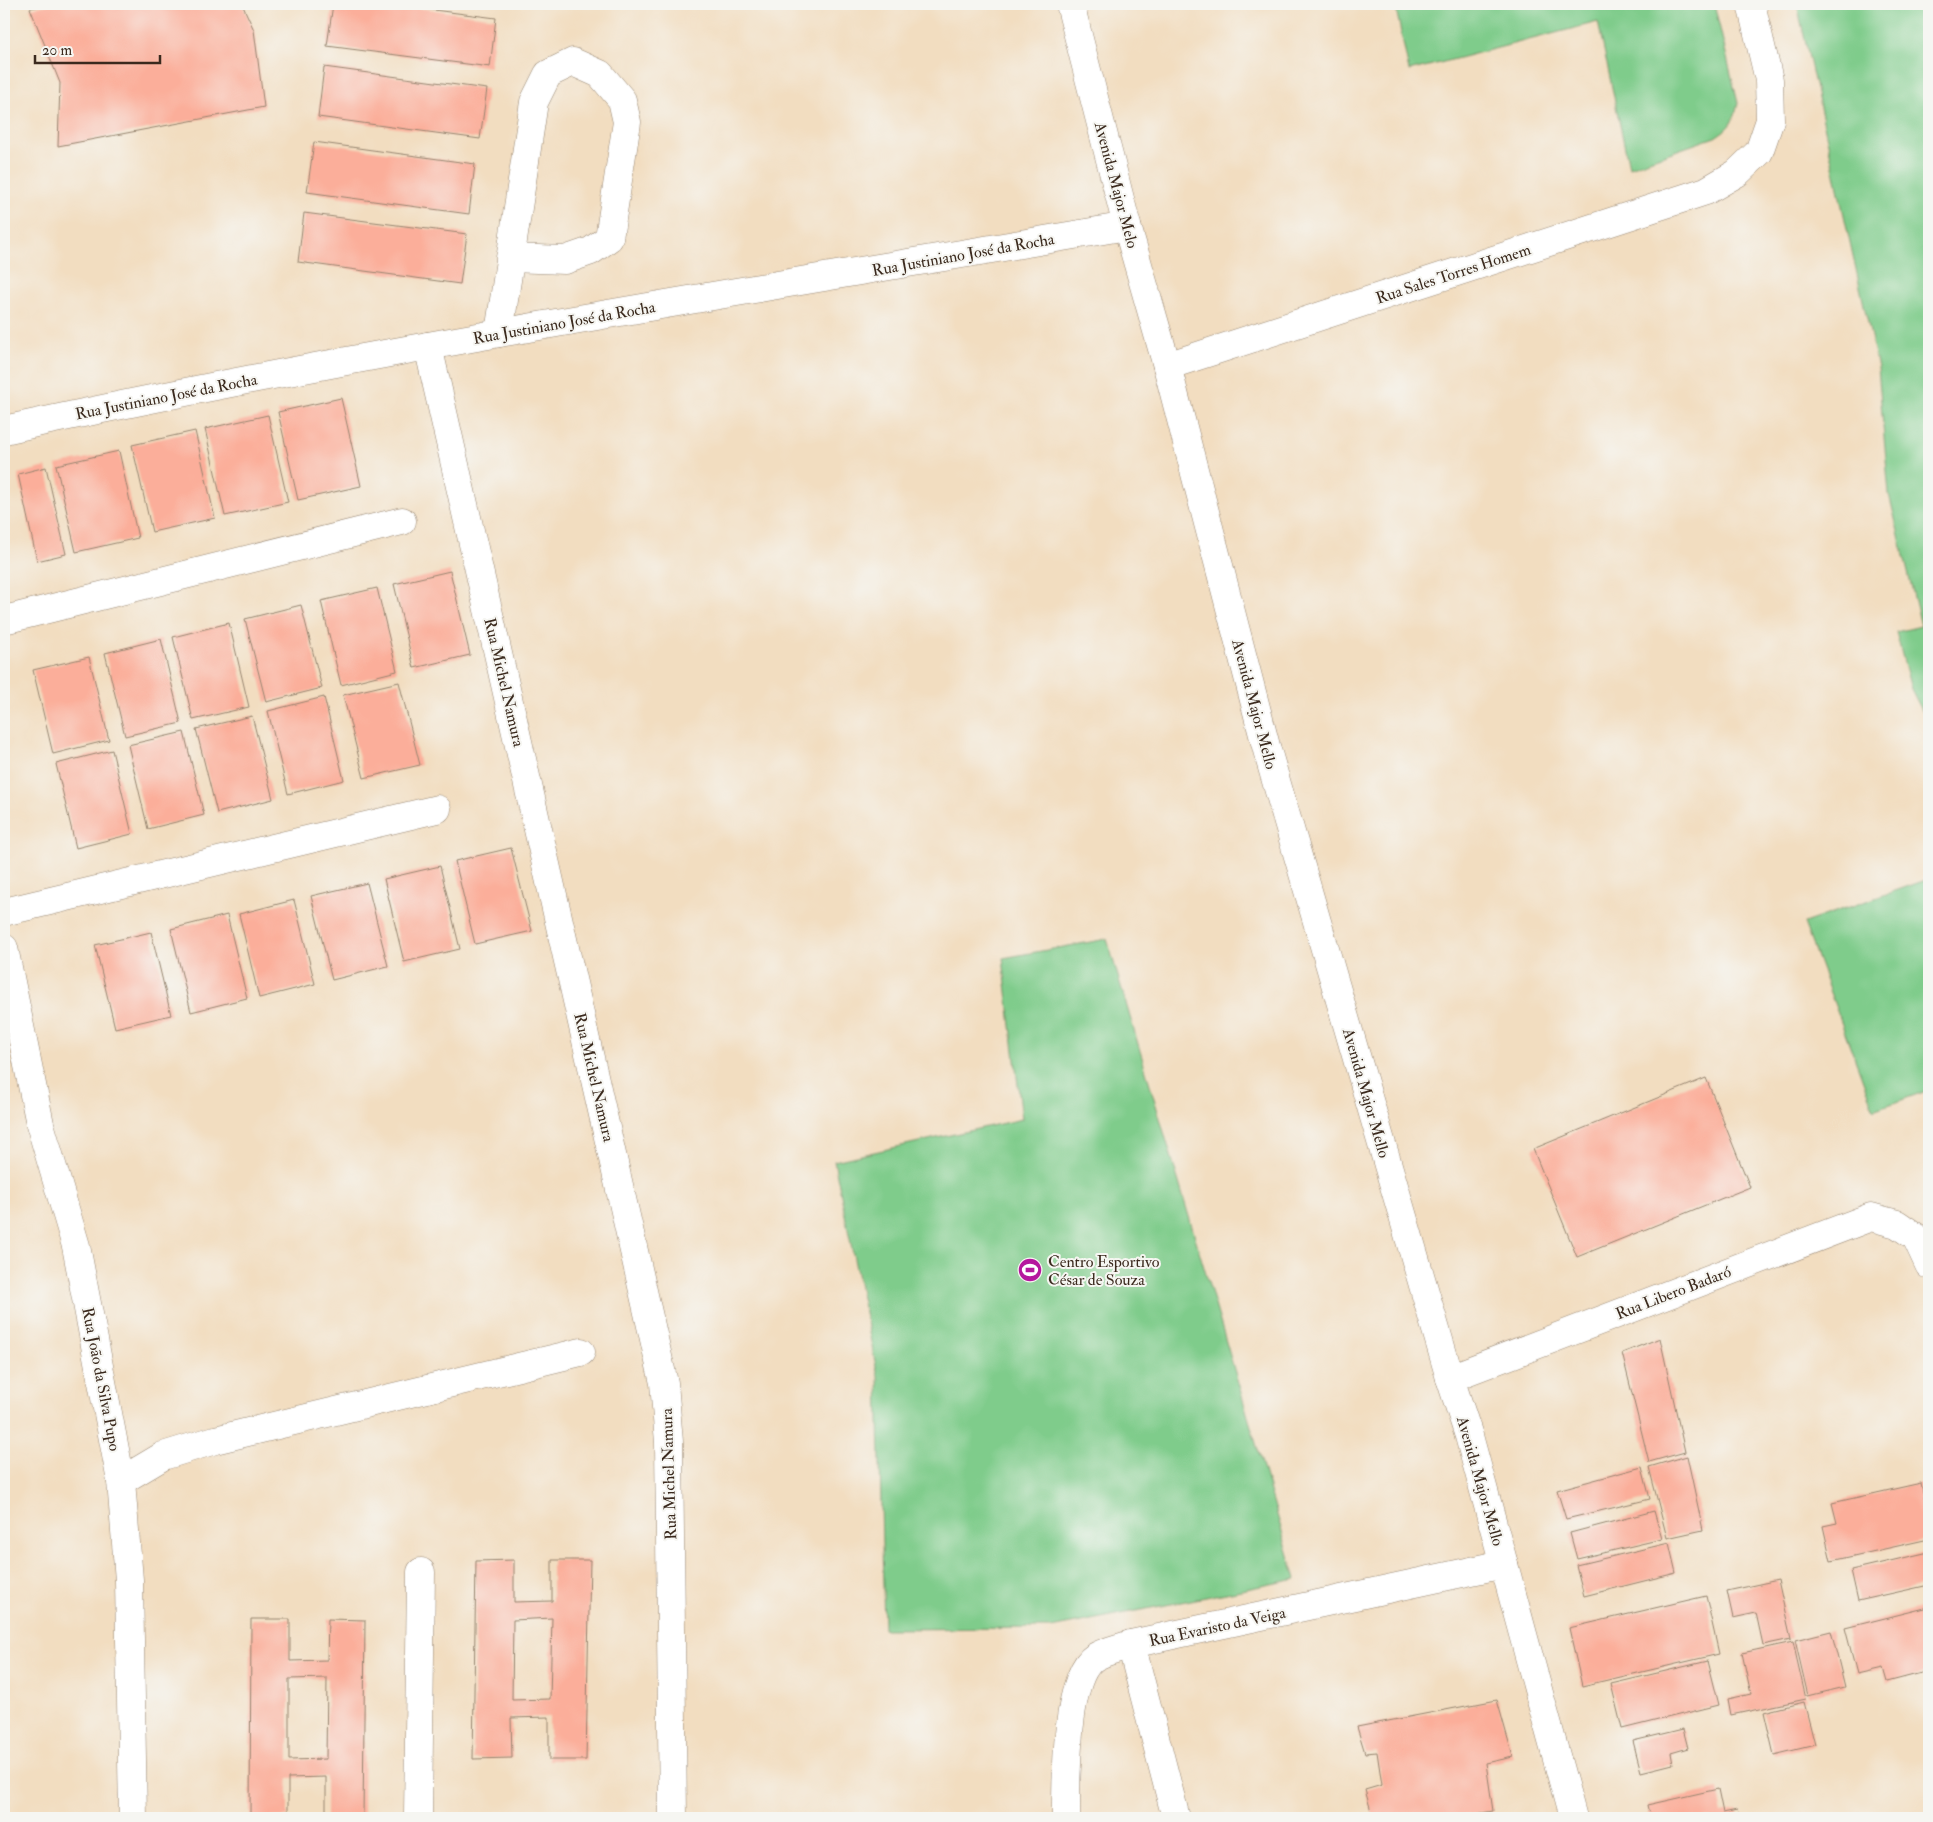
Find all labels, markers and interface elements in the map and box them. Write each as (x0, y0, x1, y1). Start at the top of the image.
scale bar (35, 32, 160, 64)
text: 20 m (42, 41, 72, 60)
street label: Avenida Major Melo (1089, 119, 1143, 251)
street label: Rua Justiniano José da Rocha (870, 229, 1057, 282)
street label: Rua Sales Torres Homem (1373, 239, 1534, 308)
street label: Rua Justiniano José da Rocha (471, 297, 658, 350)
street label: Rua Justiniano José da Rocha (74, 369, 259, 425)
street label: Rua Michel Namura (479, 616, 529, 749)
street label: Avenida Major Mello (1227, 636, 1281, 772)
street label: Rua Michel Namura (569, 1011, 619, 1144)
street label: Avenida Major Mello (1338, 1025, 1394, 1161)
place label: Centro Esportivo César de Souza (1048, 1252, 1160, 1290)
sports icon: Centro Esportivo César de Souza (1017, 1257, 1043, 1283)
street label: Rua Libero Badaró (1613, 1262, 1734, 1324)
street label: Rua João da Silva Pupo (76, 1306, 125, 1453)
street label: Rua Michel Namura (657, 1407, 681, 1540)
street label: Avenida Major Mello (1452, 1413, 1508, 1549)
street label: Rua Evaristo da Veiga (1147, 1603, 1288, 1651)

